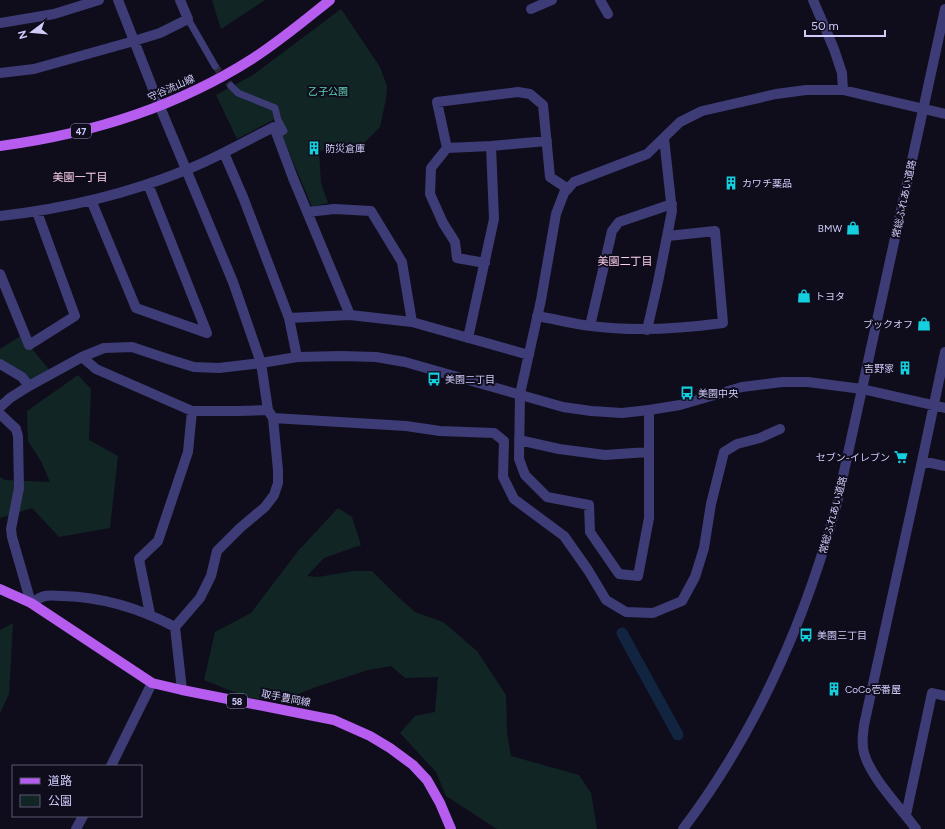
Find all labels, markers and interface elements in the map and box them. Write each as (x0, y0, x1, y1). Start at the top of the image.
north arrow (12, 12, 52, 52)
scale bar (805, 12, 885, 38)
text: 50 m (811, 19, 839, 33)
text: N (15, 29, 30, 41)
street label: 守谷流山線 (146, 72, 196, 104)
park label: 乙子公園 (308, 85, 348, 98)
road number: 47 (71, 124, 91, 138)
building icon: 防災倉庫 (306, 140, 322, 156)
place label: 防災倉庫 (325, 142, 365, 155)
street label: 常総ふれあい道路 (889, 159, 919, 239)
district label: 美園一丁目 (53, 171, 108, 184)
building icon: カワチ薬品 (723, 175, 739, 191)
place label: カワチ薬品 (742, 177, 792, 190)
shop icon: BMW (845, 220, 861, 236)
place label: BMW (818, 222, 842, 235)
district label: 美園二丁目 (598, 255, 653, 268)
shop icon: トヨタ (796, 288, 812, 304)
place label: トヨタ (815, 290, 845, 303)
shop icon: ブックオフ (916, 316, 932, 332)
place label: ブックオフ (863, 318, 913, 331)
building icon: 吉野家 (897, 360, 913, 376)
place label: 吉野家 (864, 362, 894, 375)
bus stop icon: 美園二丁目 (426, 371, 442, 387)
place label: 美園二丁目 (445, 373, 495, 386)
bus stop icon: 美園中央 (679, 385, 695, 401)
place label: 美園中央 (698, 387, 739, 400)
supermarket icon: セブン-イレブン (893, 449, 909, 465)
place label: セブン-イレブン (816, 451, 890, 464)
street label: 常総ふれあい道路 (816, 475, 850, 555)
bus stop icon: 美園三丁目 (798, 627, 814, 643)
place label: 美園三丁目 (817, 629, 867, 642)
building icon: CoCo壱番屋 (826, 681, 842, 697)
place label: CoCo壱番屋 (845, 683, 901, 696)
street label: 取手豊岡線 (260, 687, 312, 709)
road number: 58 (227, 694, 247, 708)
legend (12, 765, 142, 817)
text: 道路 (48, 774, 72, 788)
text: 公園 (48, 794, 72, 808)

